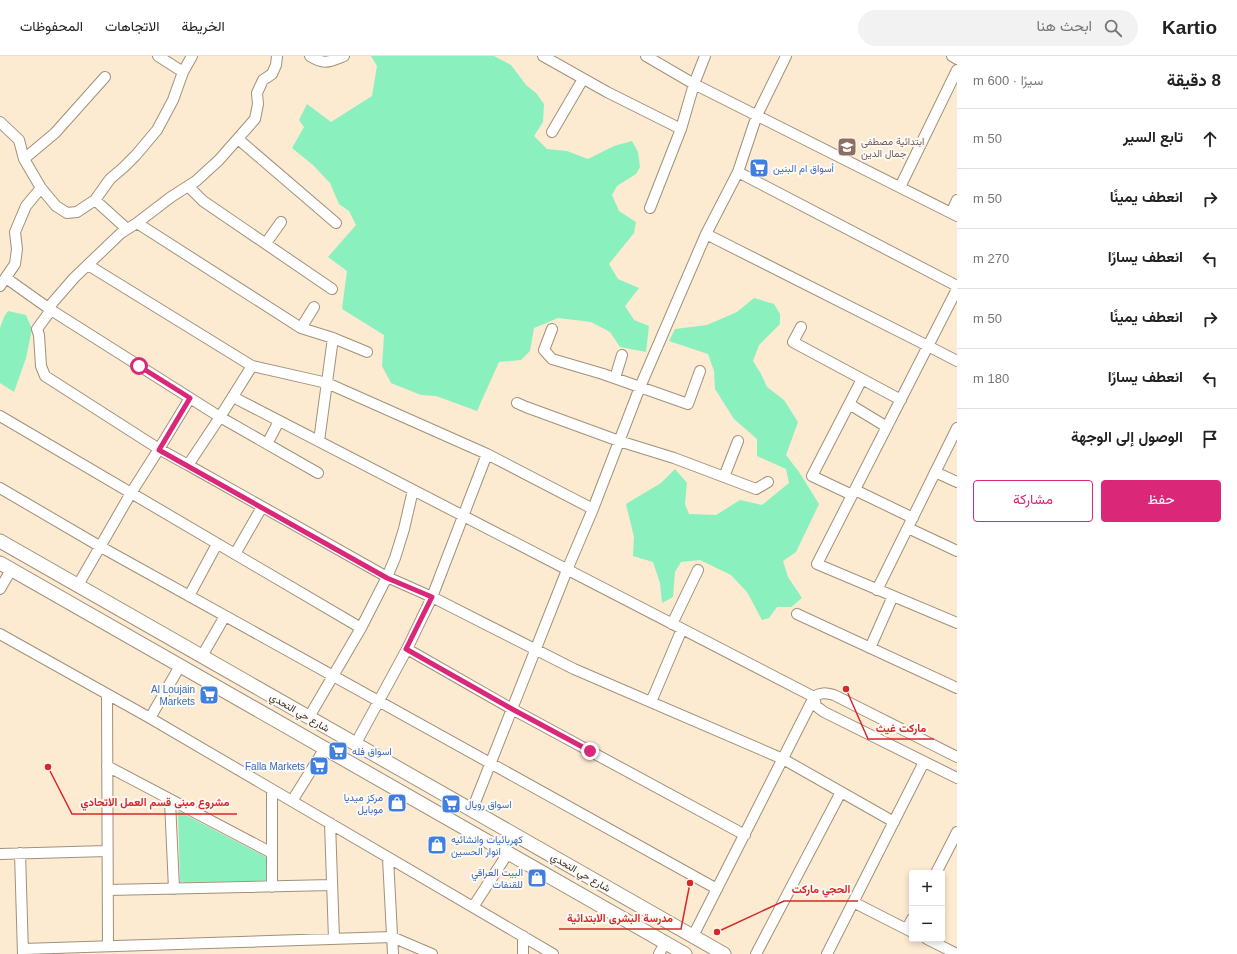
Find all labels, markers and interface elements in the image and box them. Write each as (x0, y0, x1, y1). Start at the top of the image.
search box (858, 10, 1138, 46)
text: ابحث هنا (1036, 17, 1092, 34)
icon: search (1102, 17, 1124, 39)
text: Kartio (1162, 17, 1217, 38)
text: المحفوظات (20, 18, 83, 34)
text: الاتجاهات (105, 18, 159, 34)
text: الخريطة (181, 18, 225, 34)
text: 8 دقيقة (1167, 71, 1221, 90)
text: سيرًا · 600 m (973, 73, 1043, 88)
text: تابع السير (1123, 128, 1183, 145)
icon: ahead (1199, 128, 1221, 150)
text: 50 m (973, 131, 1002, 146)
school or university icon: ابتدائية مصطفى جمال الدين (836, 136, 858, 158)
place label: ابتدائية مصطفى جمال الدين (861, 136, 924, 160)
supermarket icon: أسواق ام البنين (748, 157, 770, 179)
place label: أسواق ام البنين (773, 163, 835, 175)
text: انعطف يمينًا (1110, 188, 1183, 205)
icon: right (1199, 188, 1221, 210)
text: 50 m (973, 191, 1002, 206)
text: انعطف يسارًا (1108, 248, 1183, 265)
icon: left (1199, 248, 1221, 270)
text: 270 m (973, 251, 1009, 266)
text: انعطف يمينًا (1110, 308, 1183, 325)
icon: right (1199, 308, 1221, 330)
text: 50 m (973, 311, 1002, 326)
route start (130, 357, 148, 375)
text: انعطف يسارًا (1108, 368, 1183, 385)
icon: left (1199, 368, 1221, 390)
text: 180 m (973, 371, 1009, 386)
text: الوصول إلى الوجهة (1071, 428, 1183, 445)
icon: arrive (1199, 428, 1221, 450)
button: مشاركة (973, 480, 1093, 522)
button: حفظ (1101, 480, 1221, 522)
place label: Al Loujain Markets (151, 684, 195, 707)
supermarket icon: Al Loujain Markets (198, 684, 220, 706)
street label: شارع حي التحدي (267, 691, 332, 737)
callout: ماركت غيث (868, 716, 934, 739)
text: ماركت غيث (876, 722, 926, 735)
supermarket icon: اسواق فله (327, 740, 349, 762)
route end (581, 742, 599, 760)
place label: اسواق فله (352, 746, 392, 758)
supermarket icon: Falla Markets (308, 755, 330, 777)
place label: Falla Markets (245, 761, 305, 772)
callout: مشروع مبنى قسم العمل الاتحادي (72, 791, 237, 814)
place label: مركز ميديا موبايل (344, 792, 383, 816)
shop icon: مركز ميديا موبايل (386, 792, 408, 814)
supermarket icon: اسواق رويال (440, 793, 462, 815)
text: مشروع مبنى قسم العمل الاتحادي (80, 796, 230, 811)
place label: اسواق رويال (465, 799, 512, 811)
shop icon: كهربائيات وانشائيه انوار الحسين (426, 834, 448, 856)
place label: كهربائيات وانشائيه انوار الحسين (451, 834, 524, 858)
street label: شارع حي التحدي (548, 851, 613, 897)
place label: البيت العراقي للقنفات (471, 867, 523, 890)
shop icon: البيت العراقي للقنفات (526, 867, 548, 889)
map controls (909, 870, 945, 942)
button: + (909, 870, 945, 906)
callout: الحجي ماركت (784, 878, 858, 901)
text: الحجي ماركت (792, 883, 851, 898)
callout: مدرسة البشرى الابتدائية (559, 906, 681, 929)
button: − (909, 906, 945, 942)
text: مدرسة البشرى الابتدائية (567, 912, 673, 925)

